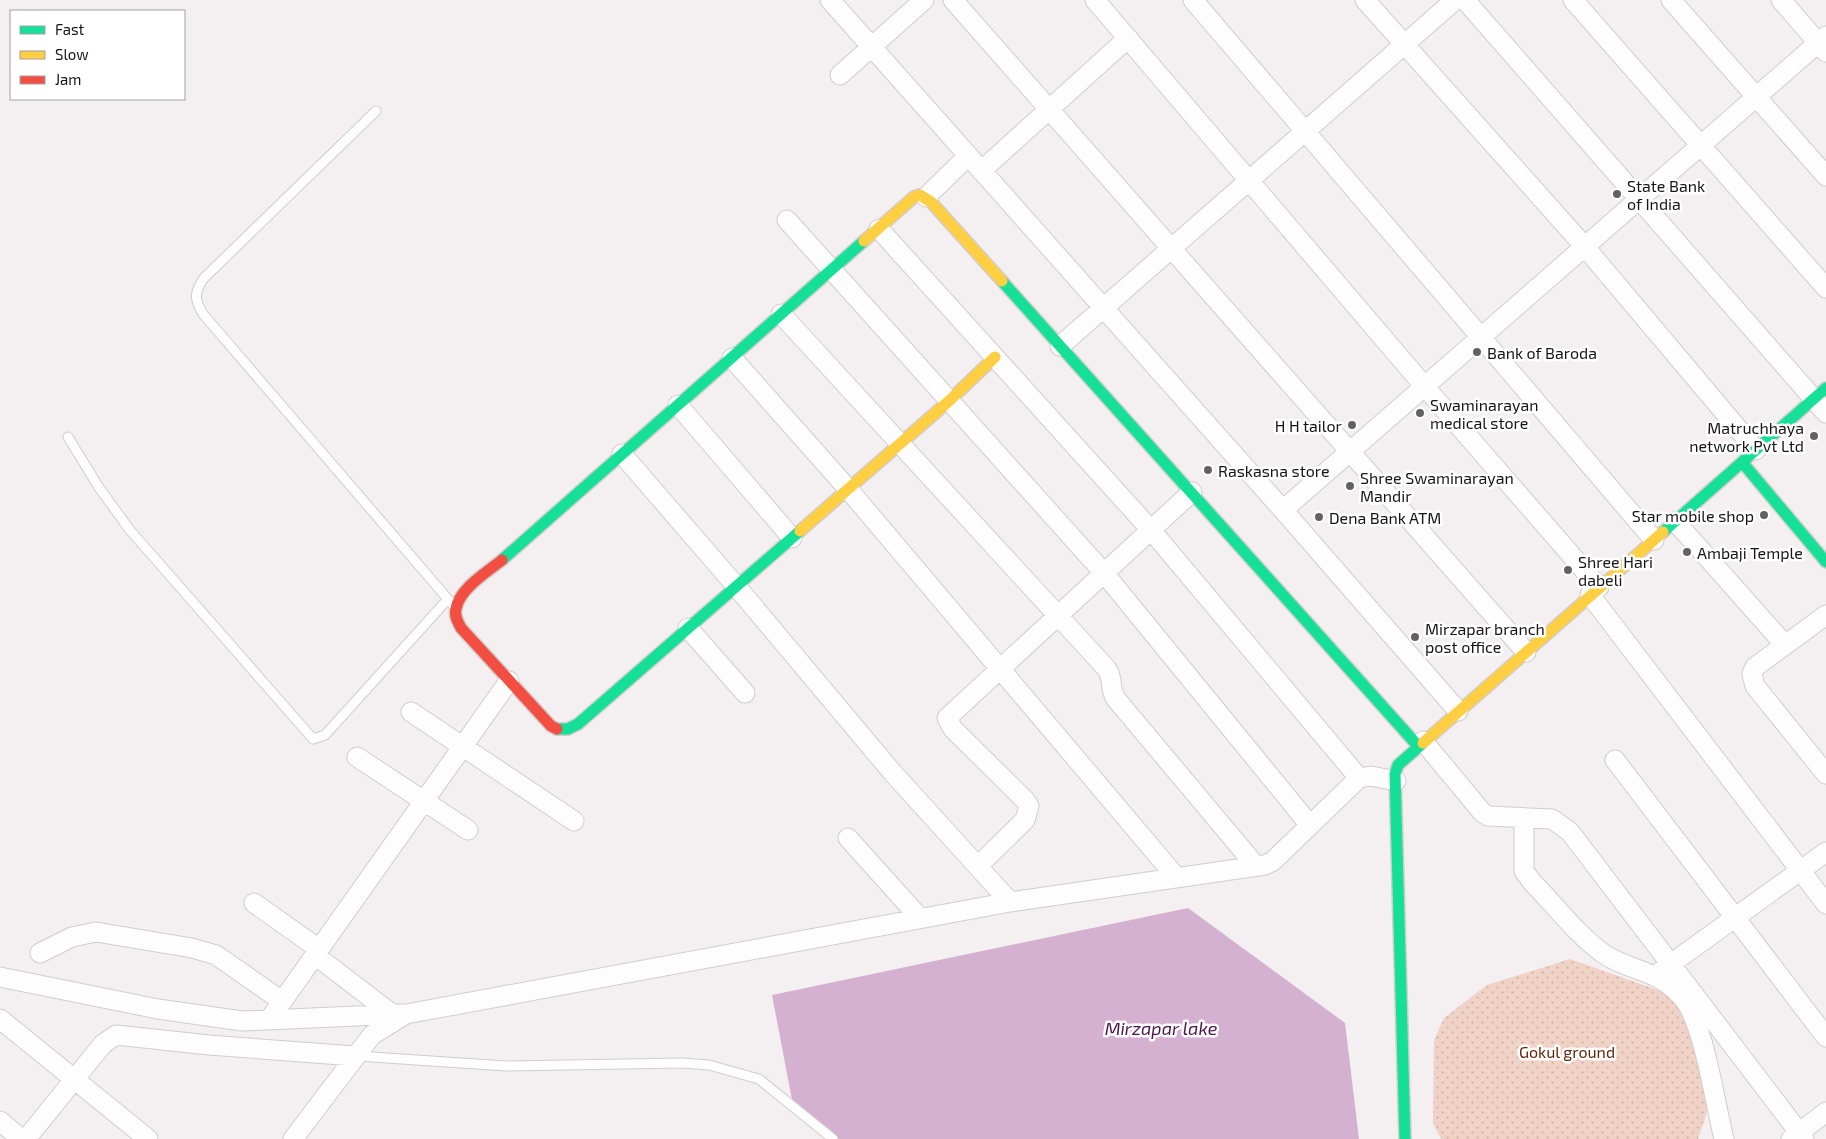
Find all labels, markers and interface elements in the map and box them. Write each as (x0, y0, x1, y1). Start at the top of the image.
legend (10, 10, 185, 100)
text: Fast (55, 20, 85, 38)
text: Slow (55, 45, 89, 63)
text: Jam (55, 70, 81, 88)
place label: State Bank of India (1627, 176, 1705, 213)
marker: State Bank of India (1611, 188, 1623, 200)
place label: Bank of Baroda (1487, 343, 1597, 362)
marker: Bank of Baroda (1471, 346, 1483, 358)
place label: Swaminarayan medical store (1430, 395, 1539, 432)
marker: Swaminarayan medical store (1414, 407, 1426, 419)
place label: H H tailor (1275, 416, 1343, 435)
place label: Matruchhaya network Pvt Ltd (1689, 418, 1804, 455)
marker: H H tailor (1346, 419, 1358, 431)
marker: Matruchhaya network Pvt Ltd (1808, 430, 1820, 442)
place label: Raskasna store (1218, 461, 1330, 480)
marker: Raskasna store (1202, 464, 1214, 476)
place label: Shree Swaminarayan Mandir (1360, 468, 1514, 505)
marker: Shree Swaminarayan Mandir (1344, 480, 1356, 492)
place label: Star mobile shop (1632, 506, 1754, 525)
place label: Dena Bank ATM (1329, 508, 1441, 527)
marker: Star mobile shop (1758, 509, 1770, 521)
marker: Dena Bank ATM (1313, 511, 1325, 523)
place label: Ambaji Temple (1697, 543, 1803, 563)
marker: Ambaji Temple (1681, 546, 1693, 558)
place label: Shree Hari dabeli (1578, 552, 1653, 589)
marker: Shree Hari dabeli (1562, 564, 1574, 576)
place label: Mirzapar branch post office (1425, 619, 1545, 656)
marker: Mirzapar branch post office (1409, 631, 1421, 643)
water label: Mirzapar lake (1105, 1017, 1218, 1039)
park label: Gokul ground (1519, 1042, 1615, 1061)

